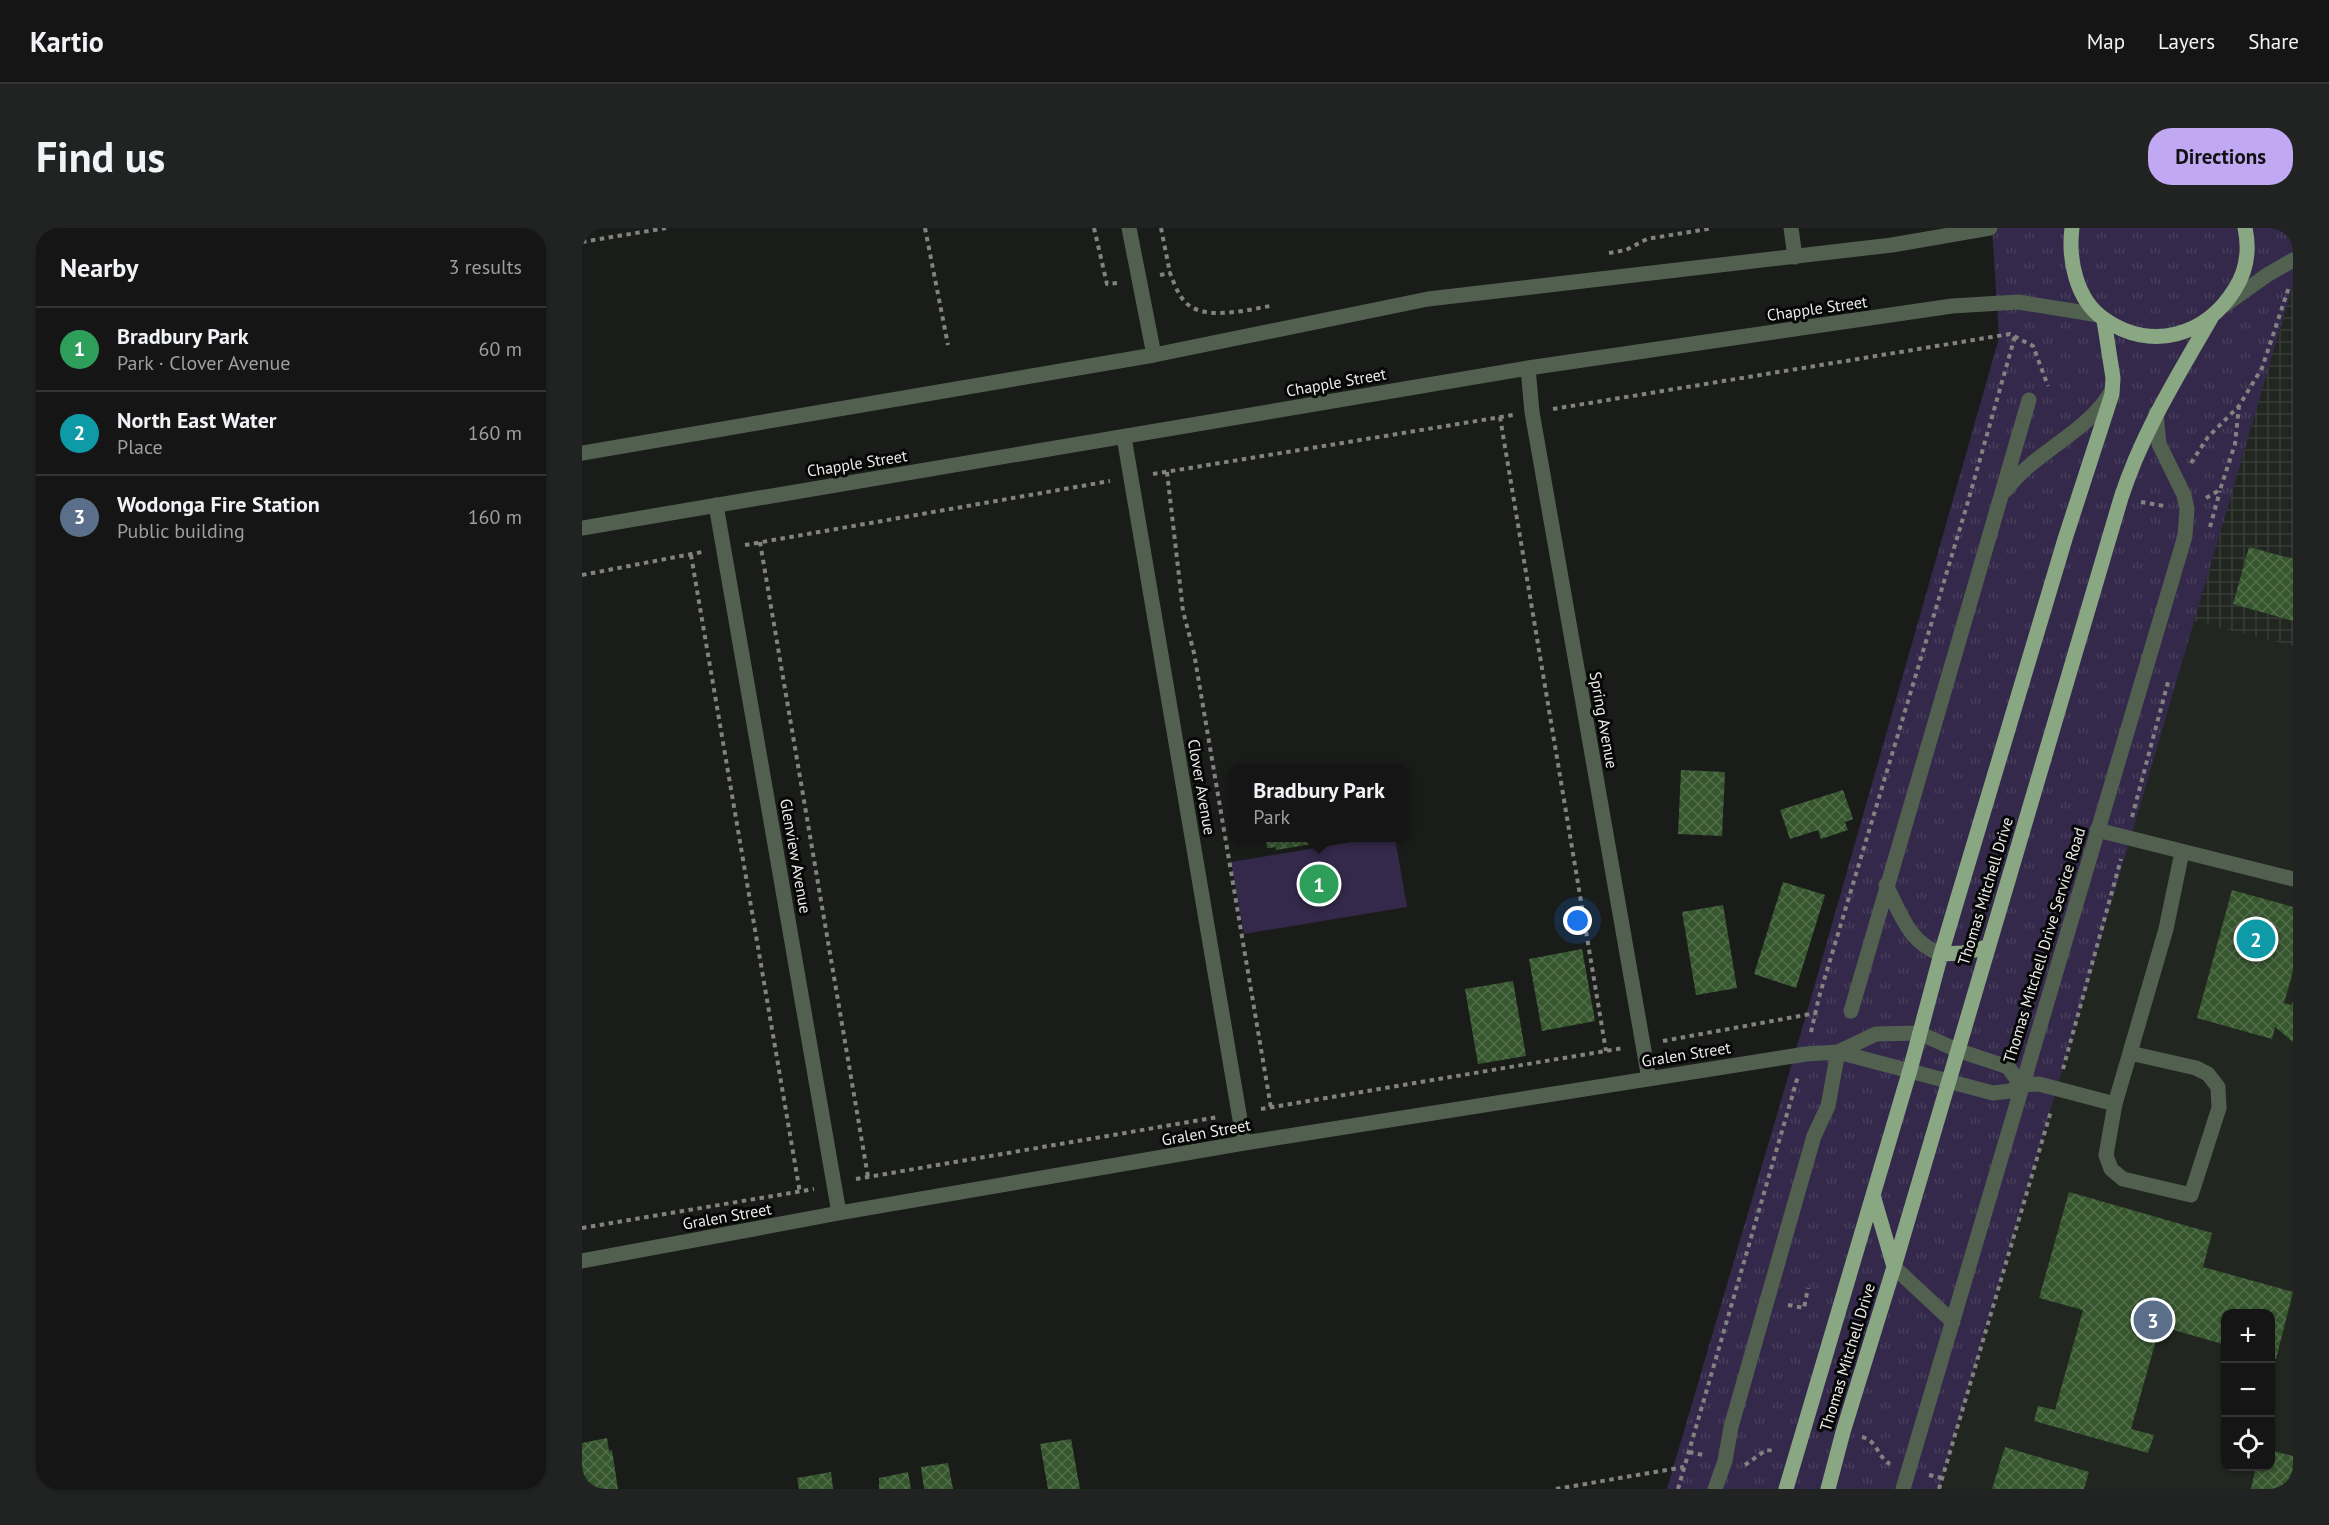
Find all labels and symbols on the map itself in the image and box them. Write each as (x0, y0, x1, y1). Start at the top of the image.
street label: Chapple Street (1766, 291, 1869, 325)
street label: Chapple Street (1284, 363, 1388, 401)
street label: Chapple Street (806, 445, 909, 481)
street label: Spring Avenue (1586, 670, 1622, 770)
street label: Clover Avenue (1184, 737, 1220, 837)
street label: Glenview Avenue (776, 797, 816, 915)
street label: Thomas Mitchell Drive (1953, 814, 2017, 968)
street label: Thomas Mitchell Drive Service Road (1999, 825, 2089, 1065)
pin: 1 (1300, 862, 1338, 906)
your location (1563, 906, 1592, 935)
pin: 2 (2236, 916, 2276, 962)
street label: Gralen Street (1640, 1037, 1733, 1071)
street label: Gralen Street (1160, 1114, 1253, 1150)
street label: Gralen Street (681, 1198, 774, 1234)
street label: Thomas Mitchell Drive (1815, 1280, 1879, 1434)
pin: 3 (2134, 1298, 2172, 1342)

